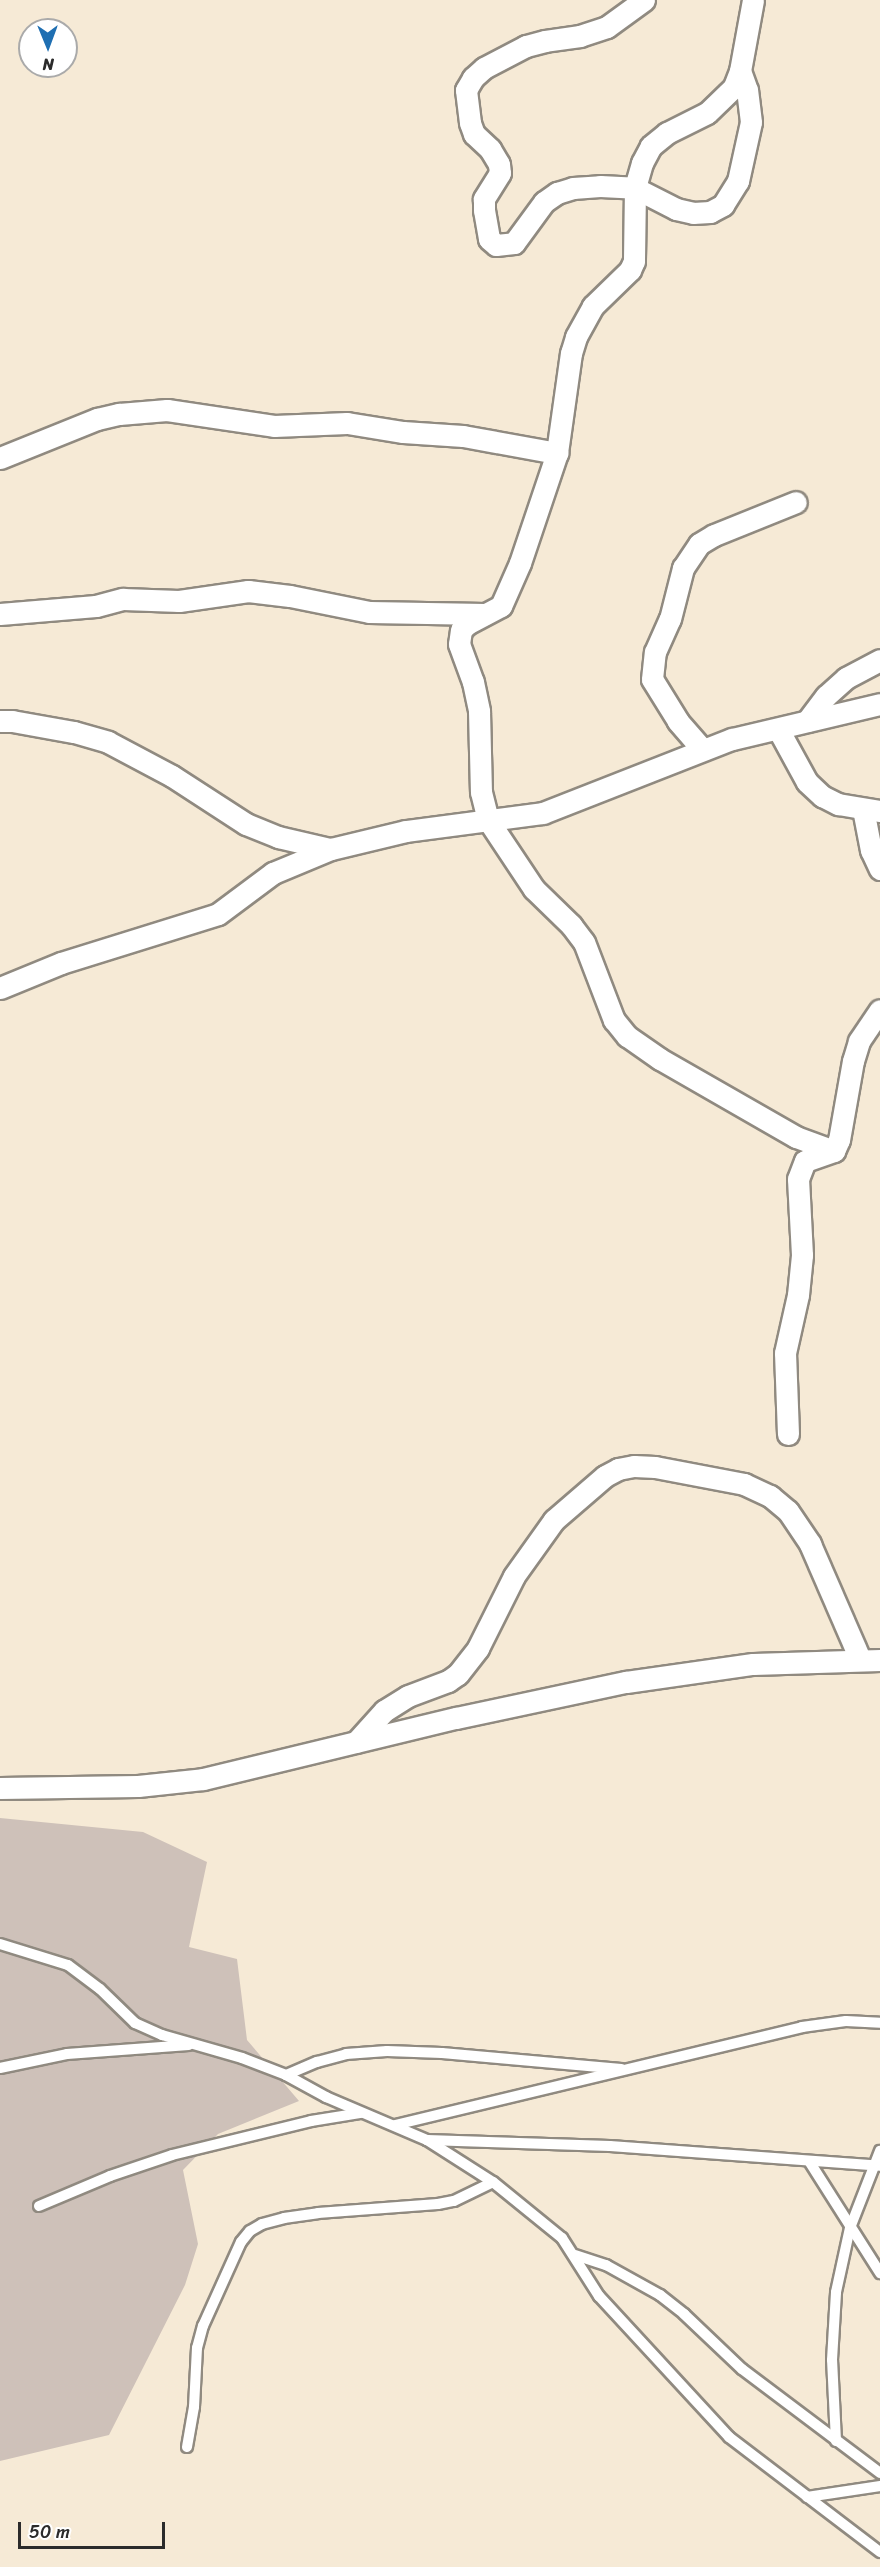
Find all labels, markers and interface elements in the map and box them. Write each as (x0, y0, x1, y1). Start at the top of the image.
north arrow (18, 18, 78, 78)
text: N (42, 50, 54, 79)
scale bar (21, 2510, 168, 2548)
text: 50 m (29, 2516, 70, 2548)

